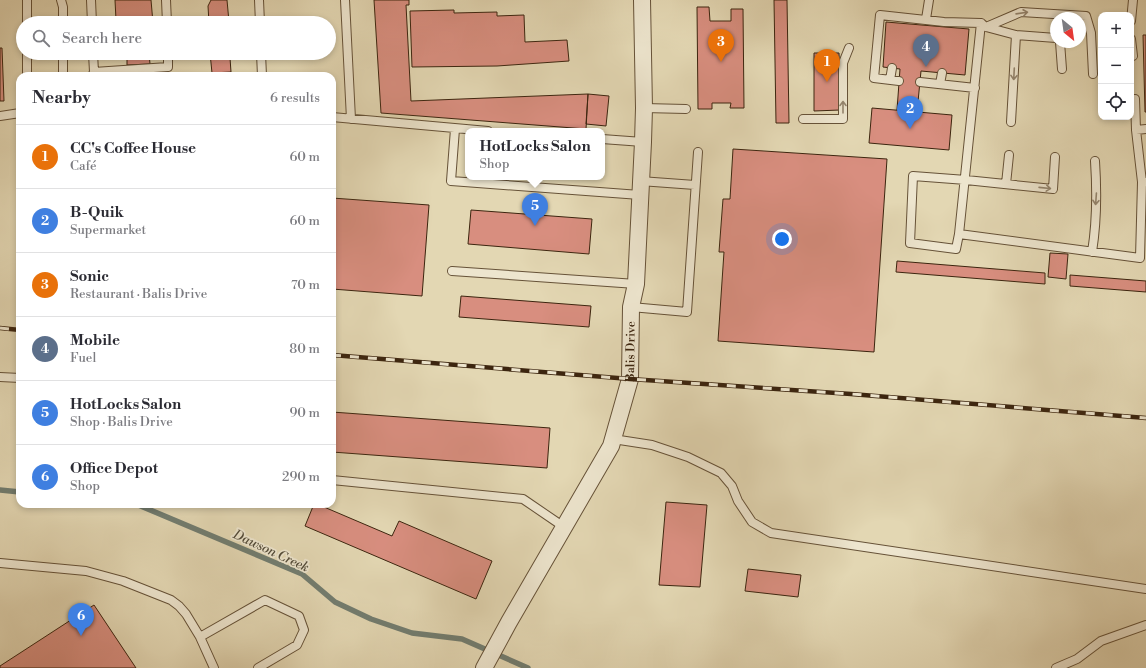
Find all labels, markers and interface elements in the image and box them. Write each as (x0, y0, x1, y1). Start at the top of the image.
one-way arrow (1015, 9, 1028, 17)
north arrow (1050, 12, 1086, 48)
map controls (1098, 12, 1134, 120)
button: + (1098, 12, 1134, 48)
search box (16, 16, 336, 60)
icon: search (30, 27, 52, 49)
text: Search here (62, 29, 142, 48)
pin: 3 (708, 29, 734, 62)
pin: 4 (913, 34, 939, 67)
button: − (1098, 48, 1134, 84)
pin: 1 (814, 49, 840, 82)
one-way arrow (1010, 67, 1017, 80)
button: locate (1098, 84, 1134, 120)
text: Nearby (32, 87, 91, 109)
text: 6 results (270, 90, 320, 106)
pin: 2 (897, 96, 923, 129)
one-way arrow (839, 101, 847, 114)
popup (465, 128, 605, 180)
text: HotLocks Salon (479, 137, 591, 156)
text: CC's Coffee House (70, 139, 196, 158)
text: 1 (42, 149, 48, 165)
text: 60 m (289, 149, 320, 165)
text: Shop (479, 156, 509, 172)
text: Café (70, 158, 97, 174)
one-way arrow (1038, 185, 1051, 192)
one-way arrow (1093, 192, 1100, 205)
pin: 5 (522, 193, 548, 226)
text: B-Quik (70, 203, 124, 222)
text: 2 (41, 213, 49, 229)
text: 60 m (289, 213, 320, 229)
text: Supermarket (70, 222, 146, 238)
your location (772, 229, 792, 249)
text: Sonic (70, 267, 109, 286)
text: 3 (41, 277, 49, 293)
text: 70 m (291, 277, 320, 293)
text: Restaurant · Balis Drive (70, 286, 207, 302)
street label: Balis Drive (622, 321, 638, 383)
text: Mobile (70, 331, 120, 350)
text: 4 (41, 341, 49, 357)
text: 80 m (289, 341, 320, 357)
text: Fuel (70, 350, 96, 366)
text: HotLocks Salon (70, 395, 181, 414)
text: 5 (41, 405, 49, 421)
text: 90 m (289, 405, 320, 421)
text: Shop · Balis Drive (70, 414, 173, 430)
text: Office Depot (70, 459, 158, 478)
text: 6 (41, 469, 49, 485)
text: 290 m (282, 469, 320, 485)
text: Shop (70, 478, 100, 494)
water label: Dawson Creek (230, 526, 312, 576)
pin: 6 (68, 603, 94, 636)

